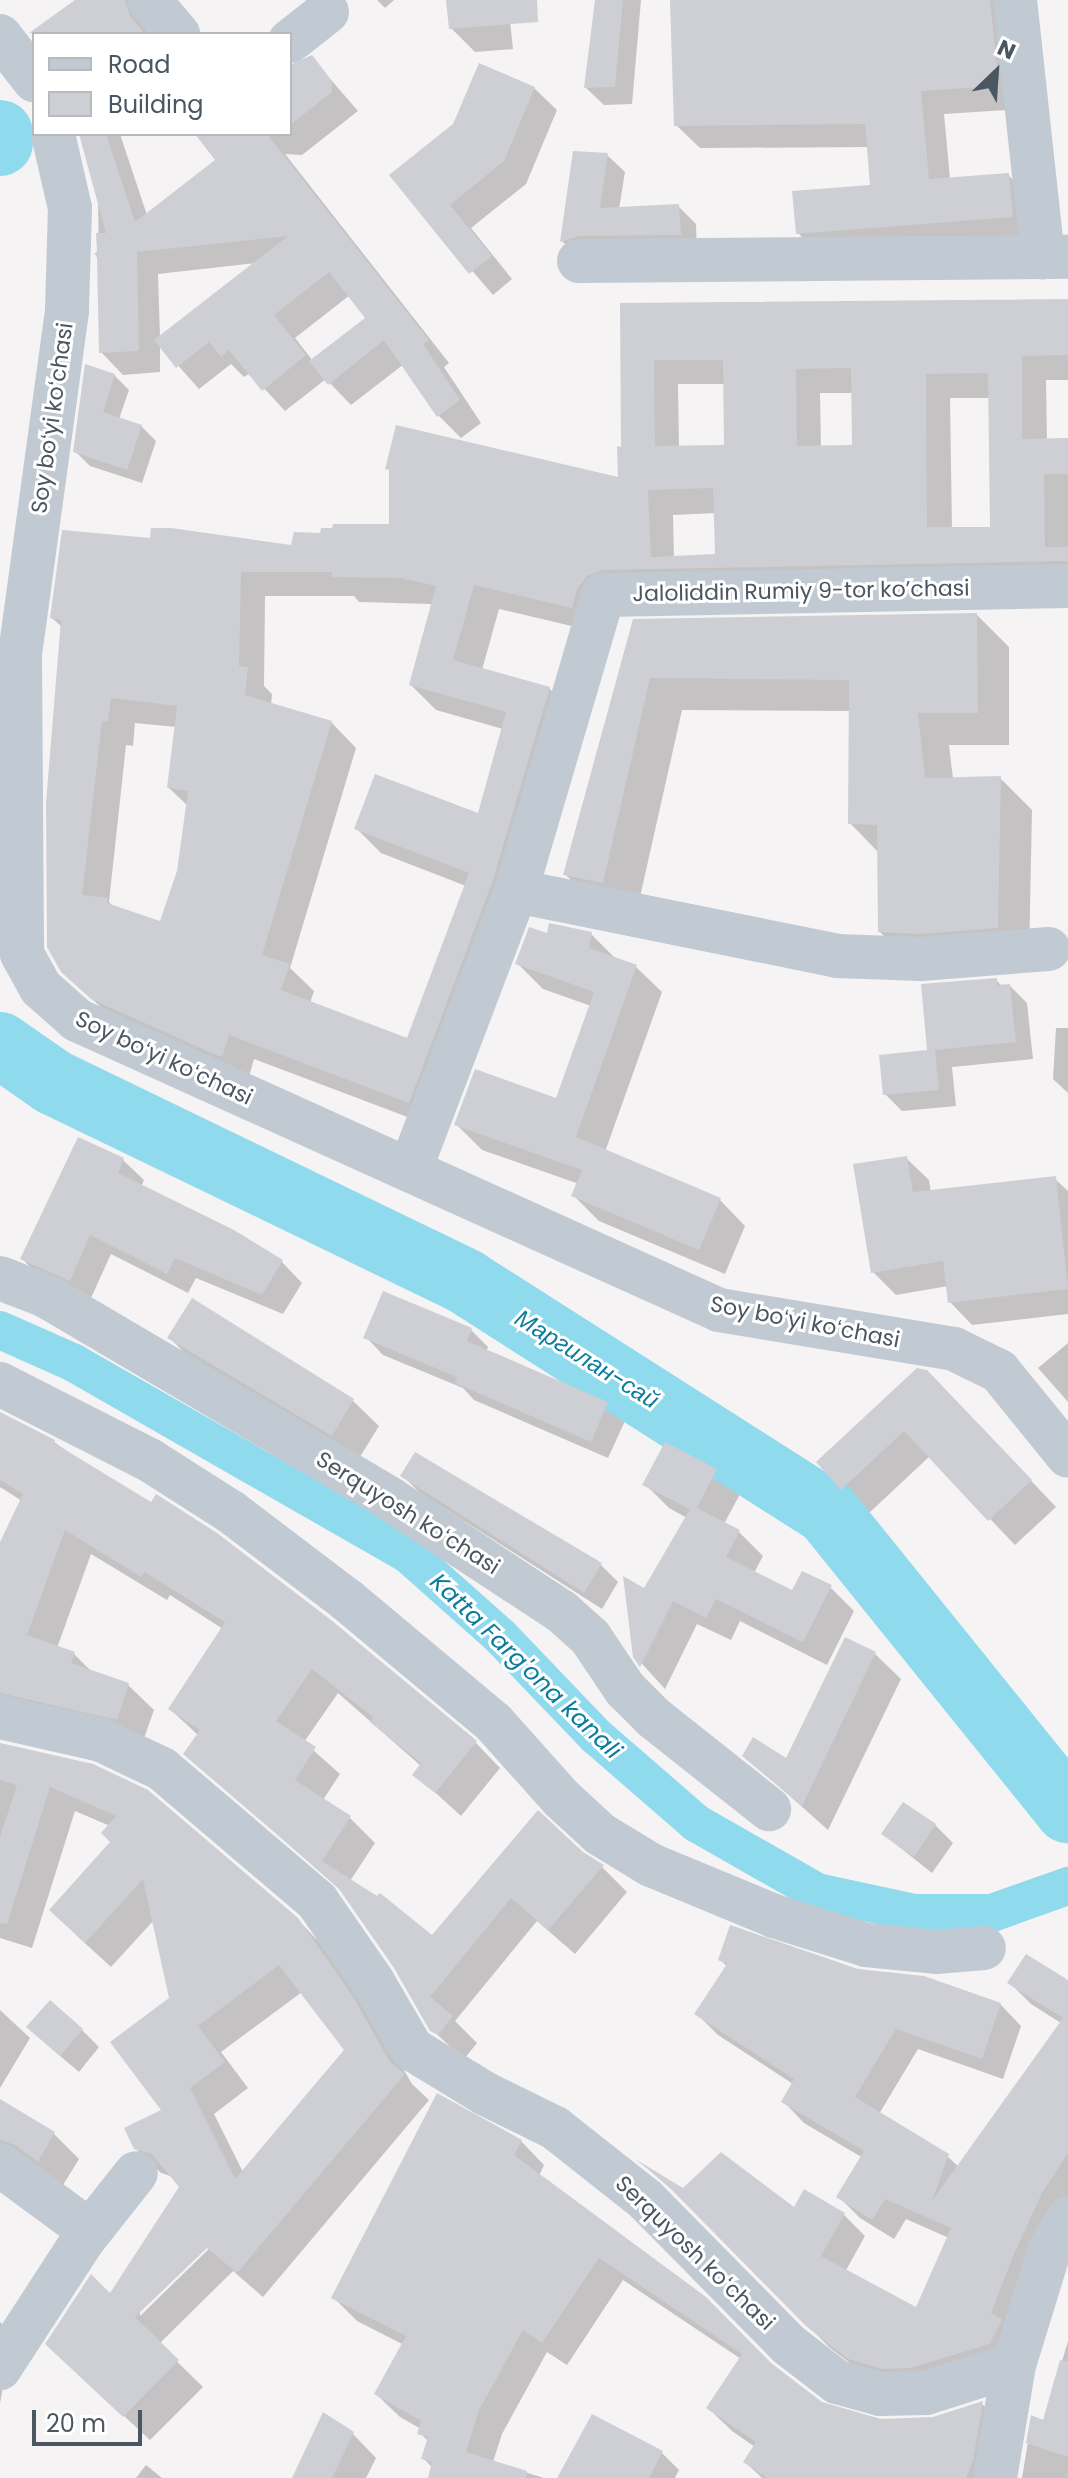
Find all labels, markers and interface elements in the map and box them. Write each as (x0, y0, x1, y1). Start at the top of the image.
legend (32, 32, 292, 136)
north arrow (956, 32, 1036, 112)
text: N (992, 32, 1020, 67)
text: Road (108, 48, 170, 81)
text: Building (108, 88, 204, 121)
street label: Soy boʻyi koʻchasi (26, 321, 78, 515)
street label: Jaloliddin Rumiy 9-tor koʼchasi (632, 575, 970, 607)
street label: Soy boʻyi koʻchasi (71, 1005, 257, 1111)
street label: Soy boʻyi koʻchasi (708, 1291, 902, 1353)
water label: Маргилан-сай (510, 1303, 664, 1415)
street label: Serquyosh koʻchasi (311, 1446, 505, 1580)
water label: Katta Farg'ona kanali (424, 1567, 628, 1765)
street label: Serquyosh koʻchasi (610, 2170, 780, 2336)
scale bar (36, 2394, 146, 2444)
text: 20 m (46, 2407, 106, 2440)

